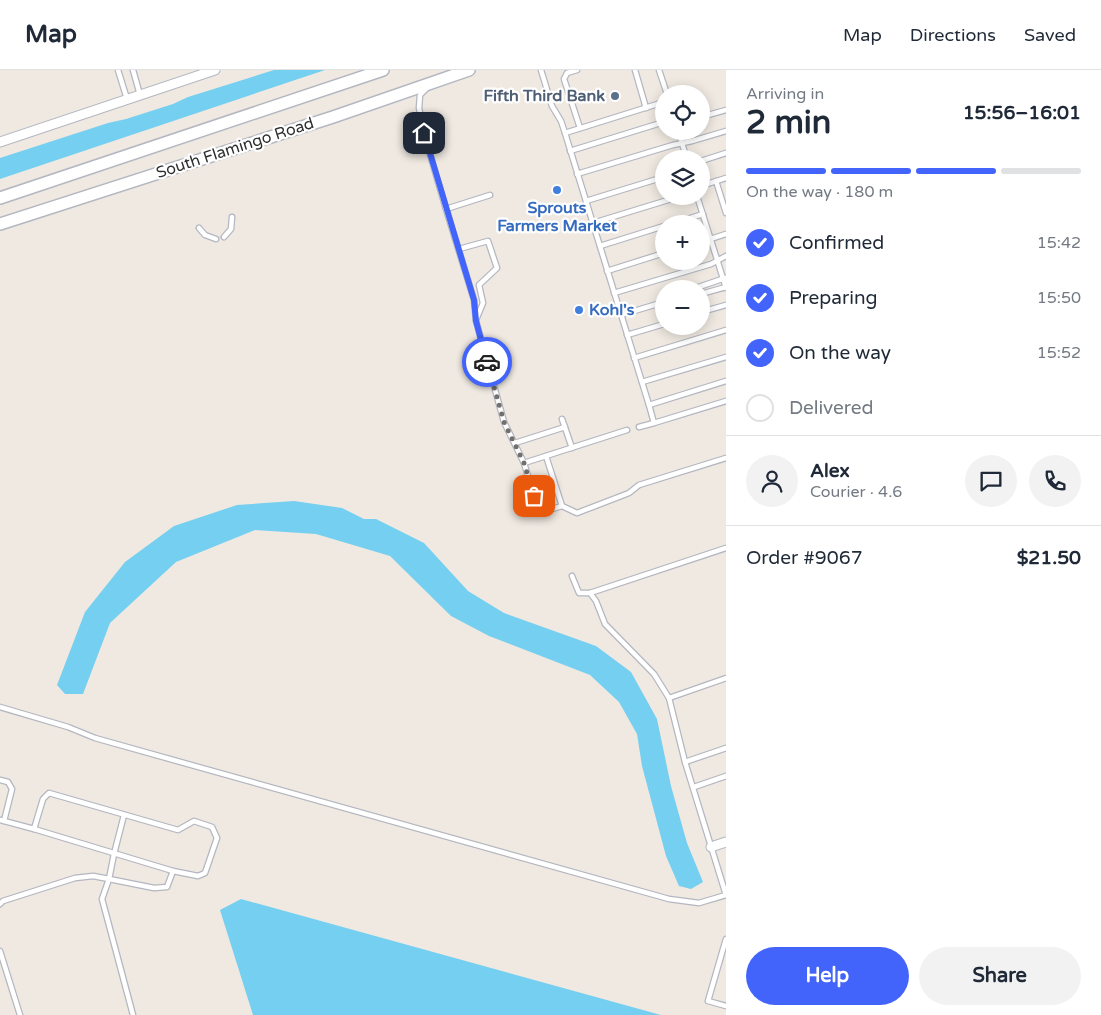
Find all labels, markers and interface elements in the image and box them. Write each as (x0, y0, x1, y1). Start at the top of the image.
text: Map (25, 20, 77, 49)
text: Map (843, 24, 882, 46)
text: Directions (910, 24, 996, 46)
text: Saved (1024, 24, 1076, 46)
text: Arriving in (746, 84, 824, 104)
map controls (655, 85, 710, 335)
button: locate (655, 85, 710, 140)
place label: Fifth Third Bank (483, 86, 605, 106)
marker: Fifth Third Bank (609, 90, 621, 102)
text: 15:56–16:01 (963, 102, 1081, 124)
text: 2 min (746, 104, 831, 142)
pin (403, 112, 445, 154)
street label: South Flamingo Road (154, 113, 316, 183)
icon: home (410, 119, 438, 147)
button: layers (655, 150, 710, 205)
text: On the way · 180 m (746, 182, 893, 202)
marker: Sprouts Farmers Market (551, 184, 563, 196)
place label: Sprouts Farmers Market (497, 198, 618, 236)
button: + (655, 215, 710, 270)
icon: check (746, 229, 774, 257)
text: Confirmed (789, 232, 884, 254)
text: 15:42 (1037, 233, 1081, 253)
button: − (655, 280, 710, 335)
icon: check (746, 284, 774, 312)
text: Preparing (789, 287, 878, 309)
text: 15:50 (1037, 288, 1081, 308)
place label: Kohl's (589, 300, 635, 320)
marker: Kohl's (573, 304, 585, 316)
courier (462, 337, 512, 387)
icon: check (746, 339, 774, 367)
text: On the way (789, 342, 891, 364)
text: 15:52 (1037, 343, 1081, 363)
icon: car (473, 348, 501, 376)
text: Delivered (789, 397, 874, 419)
button: person (746, 455, 798, 507)
button: chat (965, 455, 1017, 507)
button: phone (1029, 455, 1081, 507)
text: Alex (810, 460, 850, 482)
pin (513, 475, 555, 517)
icon: bag (520, 482, 548, 510)
text: Courier · 4.6 (810, 482, 902, 502)
text: Order #9067 (746, 547, 863, 569)
text: $21.50 (1017, 547, 1081, 569)
button: Help (746, 947, 909, 1005)
button: Share (919, 947, 1081, 1005)

